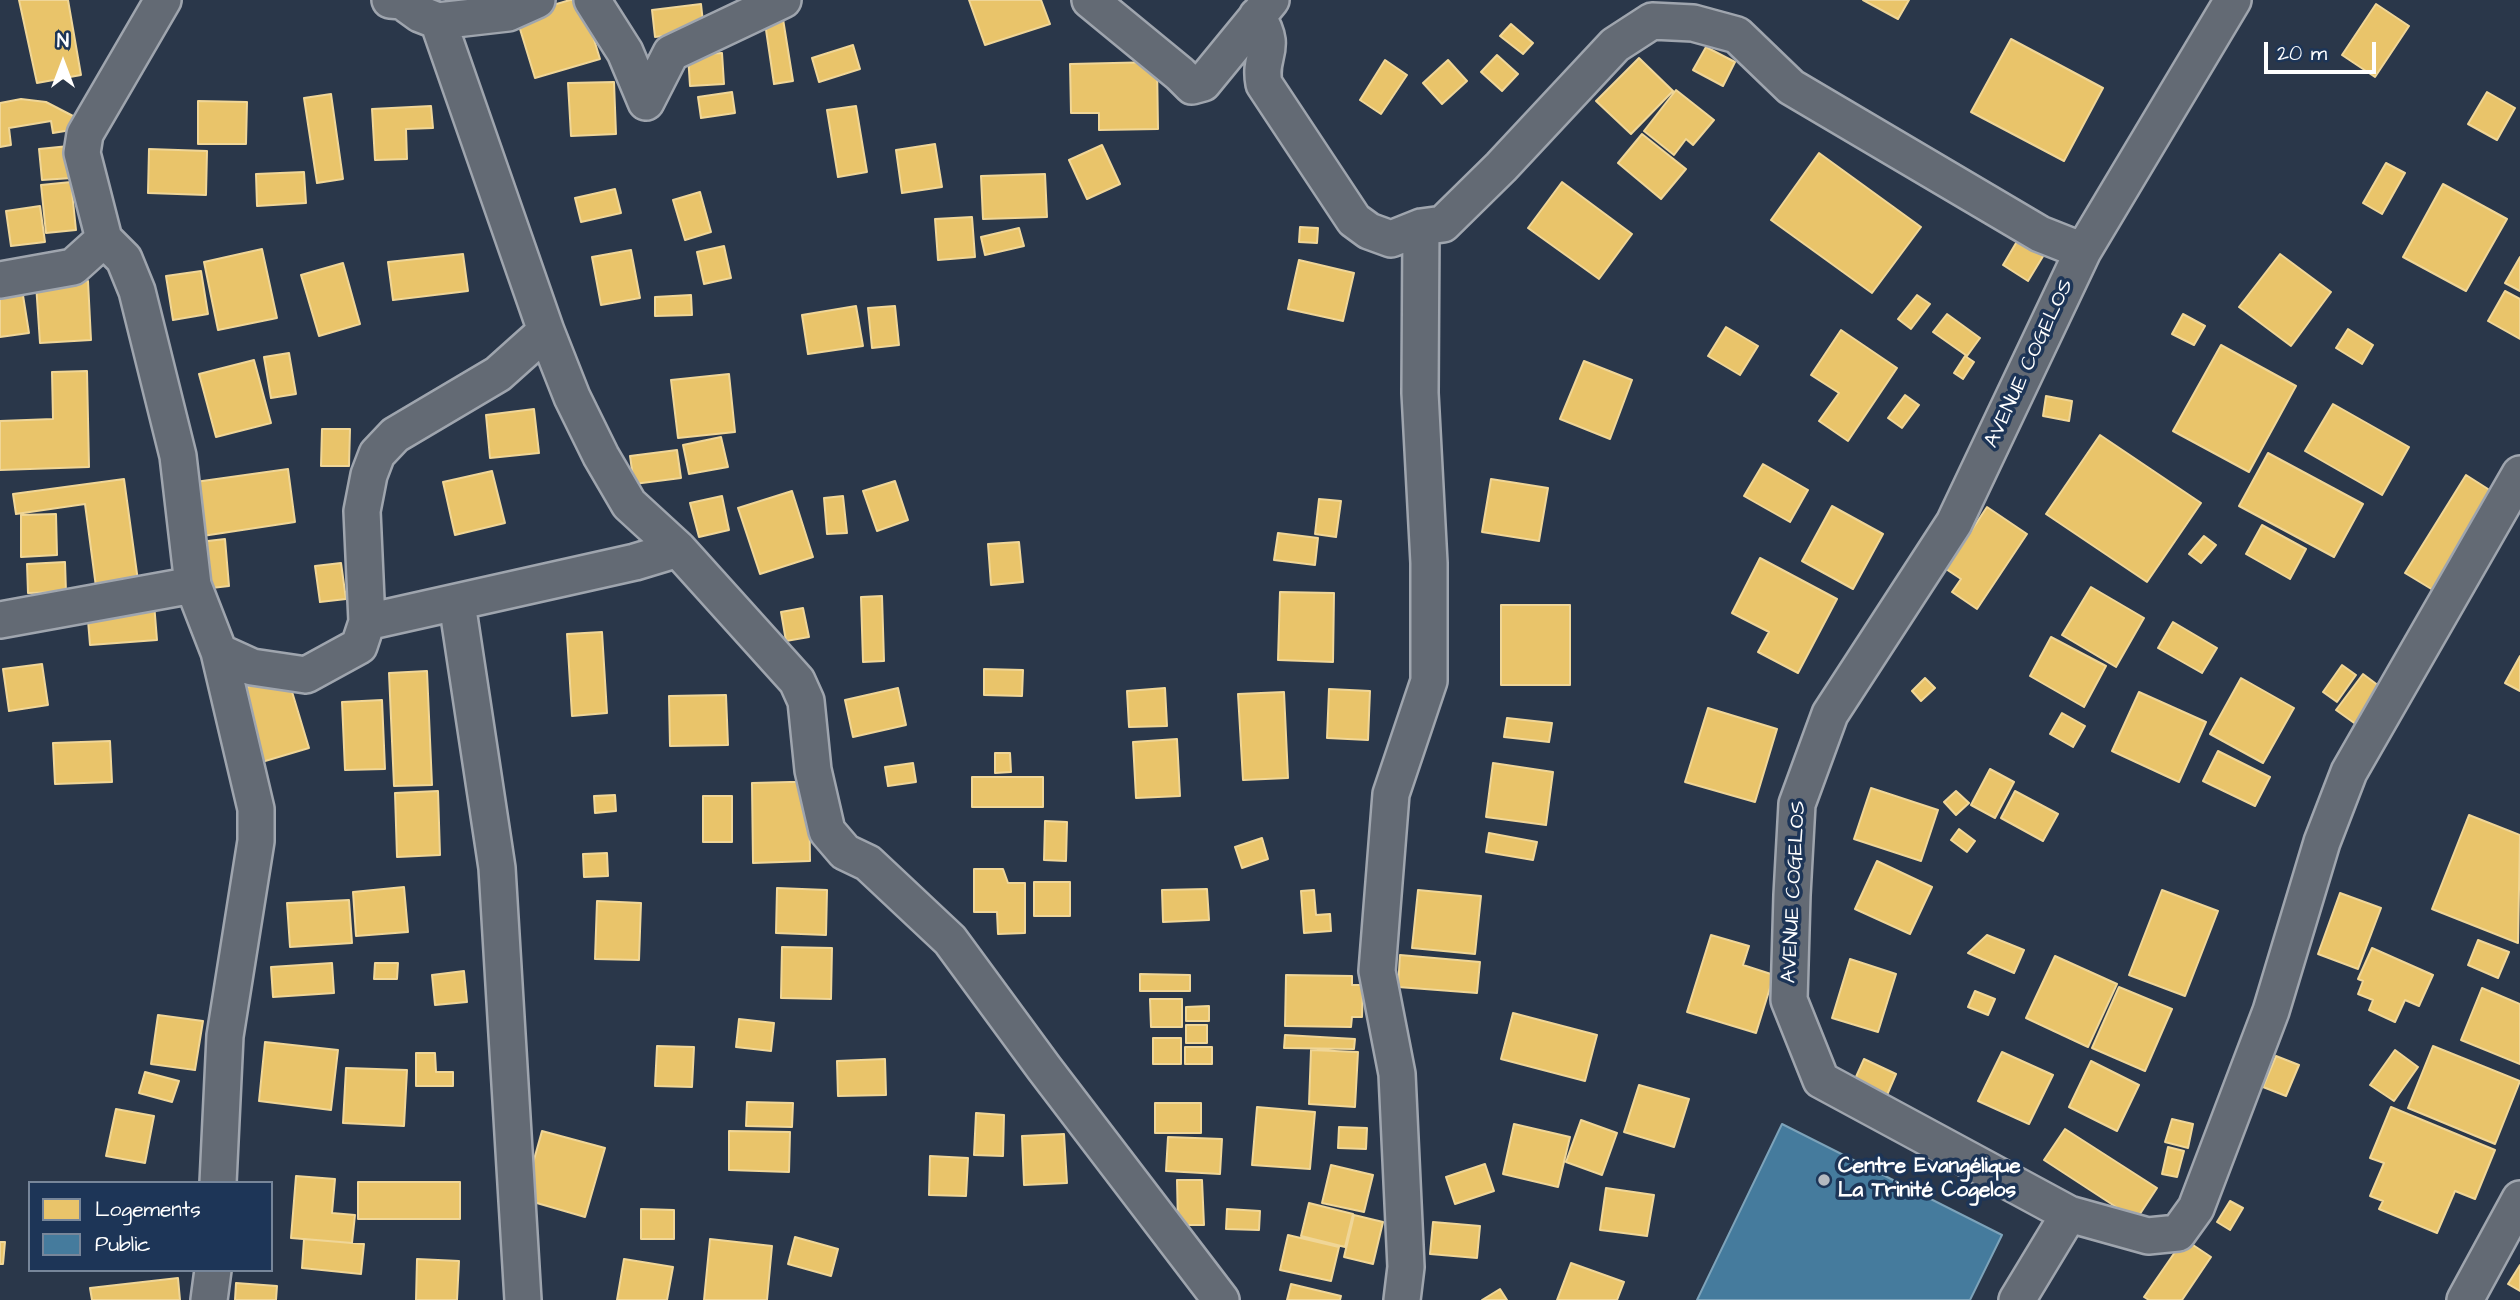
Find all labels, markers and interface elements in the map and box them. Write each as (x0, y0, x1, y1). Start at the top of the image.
north arrow (28, 28, 98, 98)
text: N (57, 28, 69, 55)
scale bar (2268, 28, 2380, 72)
text: 20 m (2277, 39, 2327, 68)
street label: AVENUE COGELOS (1980, 276, 2080, 452)
street label: AVENUE COGELOS (1778, 800, 1812, 984)
place label: Centre Evangélique La Trinité Cogelos (1838, 1155, 2021, 1205)
marker: Centre Evangélique La Trinité Cogelos (1816, 1172, 1832, 1188)
legend (28, 1181, 273, 1272)
text: Logements (95, 1195, 201, 1224)
text: Public (95, 1230, 151, 1259)

